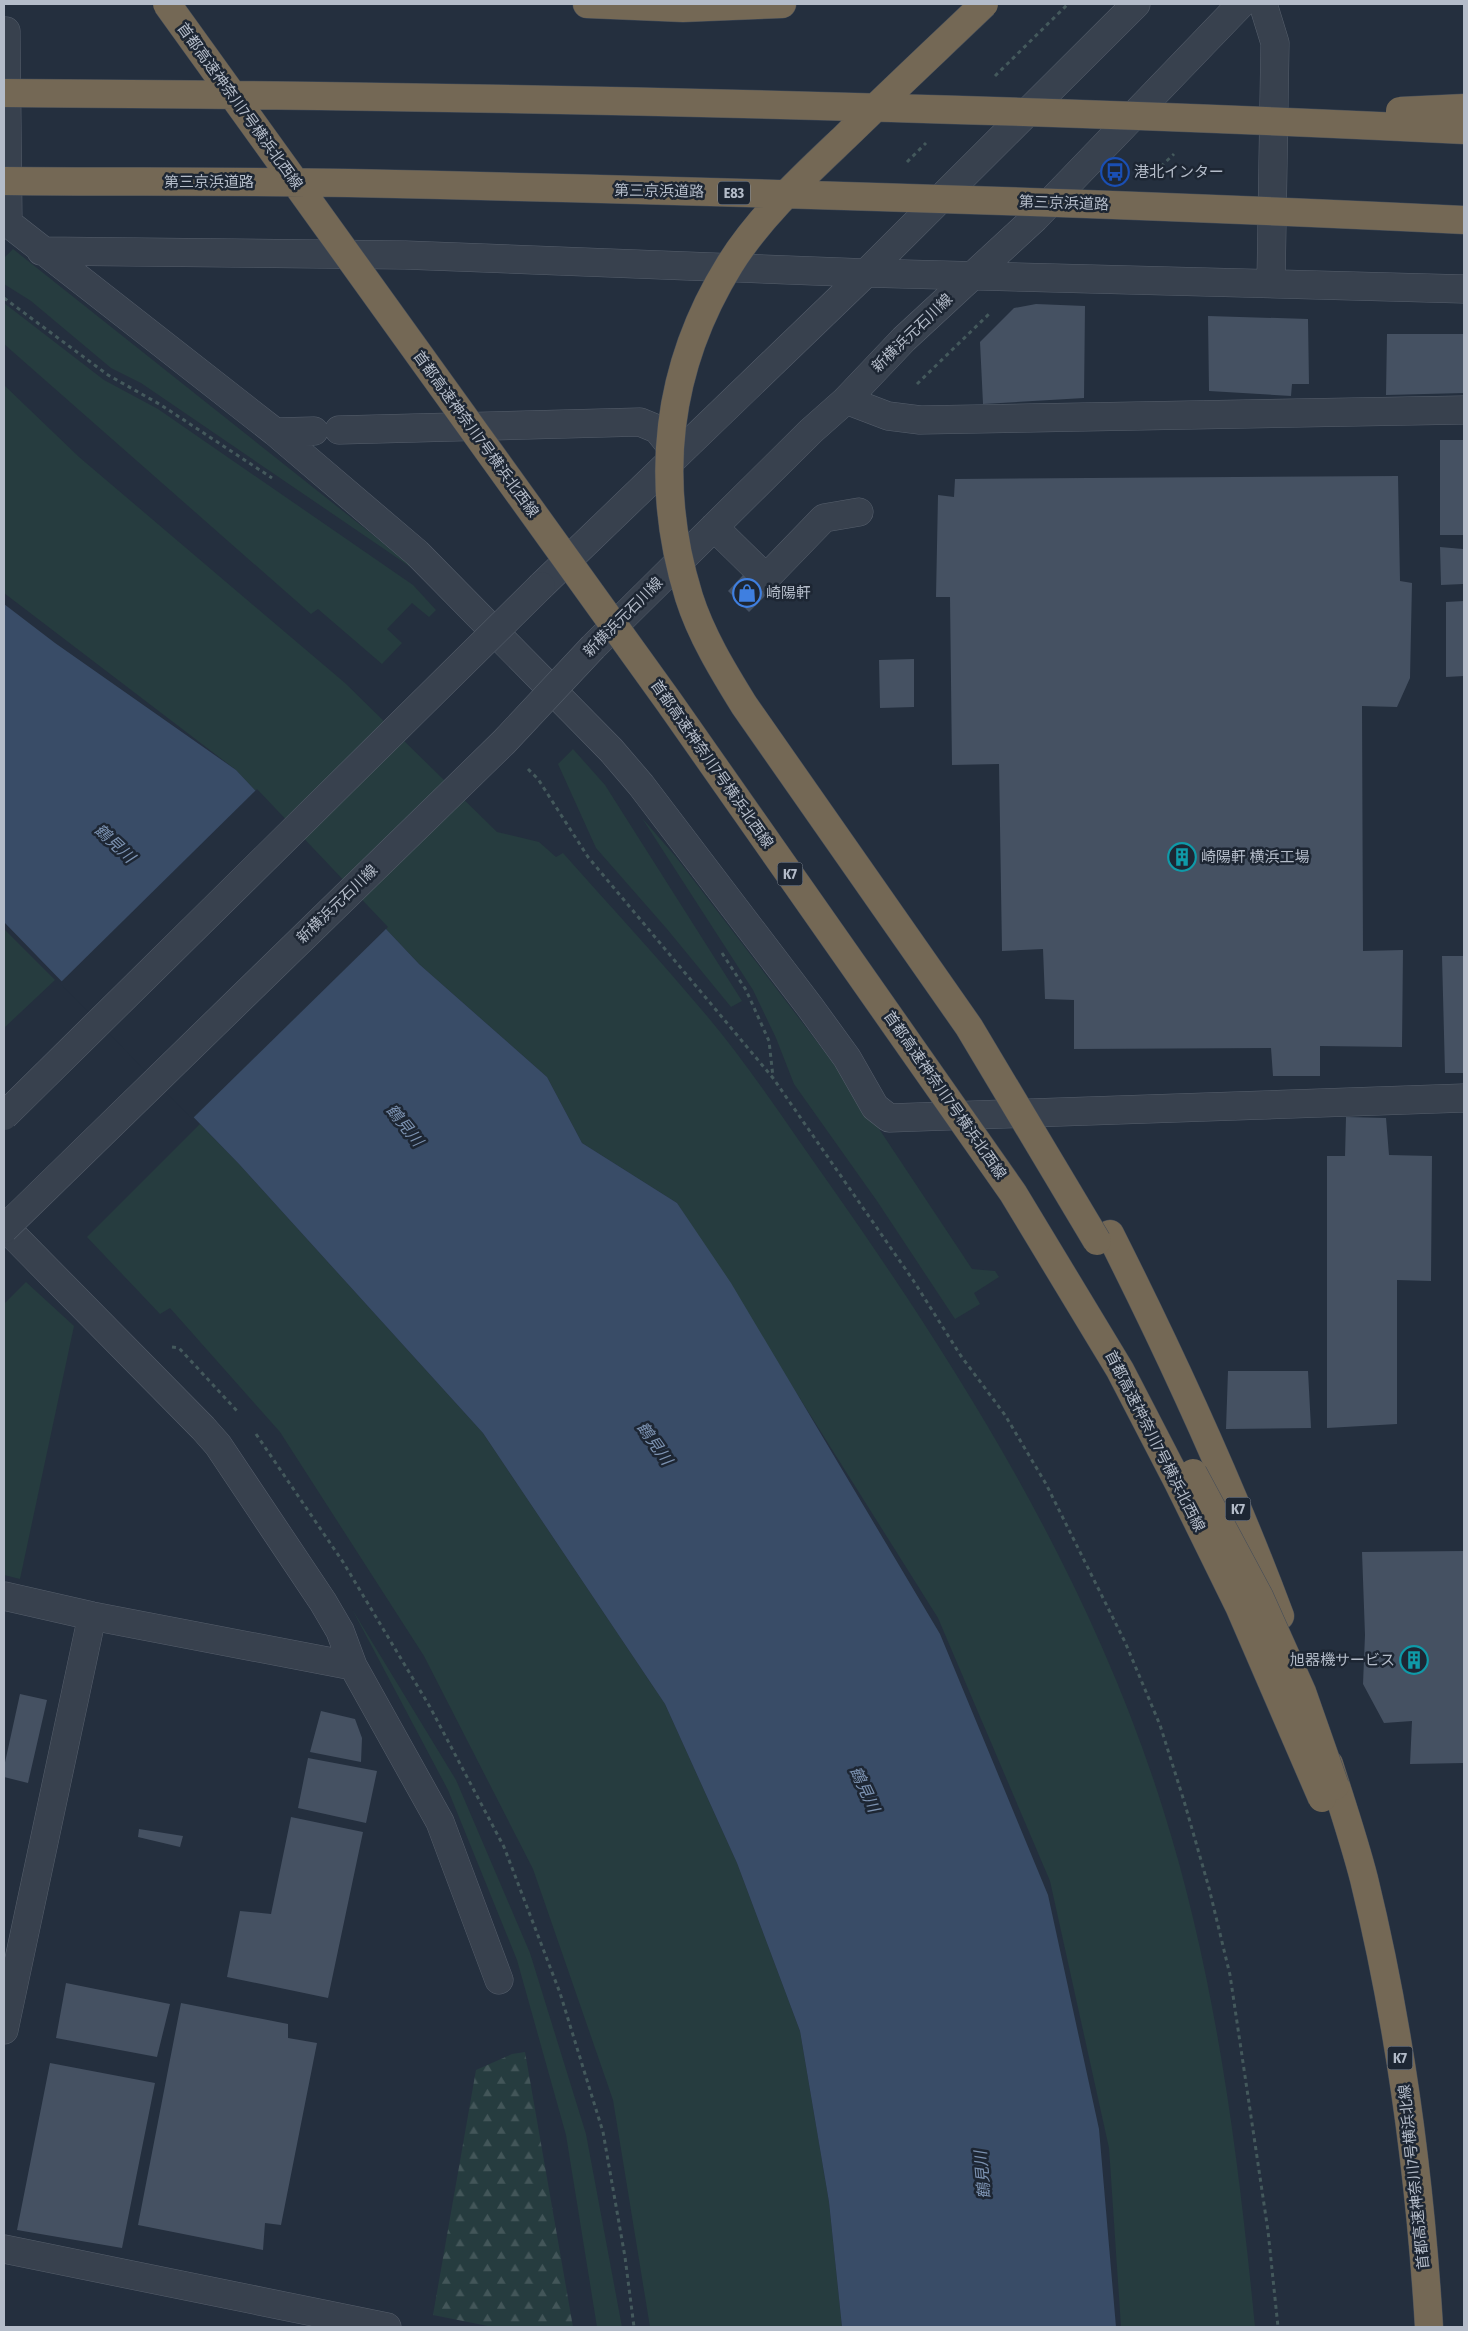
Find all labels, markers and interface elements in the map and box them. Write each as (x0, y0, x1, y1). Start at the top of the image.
street label: 首都高速神奈川7号横浜北西線 (174, 19, 306, 193)
bus stop icon: 港北インター (1100, 157, 1130, 187)
place label: 港北インター (1134, 163, 1224, 181)
street label: 第三京浜道路 (164, 173, 254, 191)
street label: 第三京浜道路 (614, 181, 704, 201)
road number: E83 (718, 182, 750, 204)
street label: 第三京浜道路 (1019, 192, 1109, 214)
street label: 新横浜元石川線 (868, 290, 956, 376)
street label: 首都高速神奈川7号横浜北西線 (410, 347, 542, 521)
street label: 新横浜元石川線 (580, 574, 666, 660)
shop icon: 崎陽軒 (732, 578, 762, 608)
place label: 崎陽軒 (766, 584, 811, 602)
street label: 首都高速神奈川7号横浜北西線 (647, 676, 777, 852)
water label: 鶴見川 (91, 820, 140, 868)
building icon: 崎陽軒 横浜工場 (1167, 842, 1197, 872)
place label: 崎陽軒 横浜工場 (1201, 848, 1310, 866)
street label: 新横浜元石川線 (293, 861, 381, 947)
road number: K7 (778, 862, 802, 886)
street label: 首都高速神奈川7号横浜北西線 (880, 1007, 1010, 1183)
water label: 鶴見川 (382, 1101, 428, 1151)
street label: 首都高速神奈川7号横浜北西線 (1101, 1347, 1209, 1535)
water label: 鶴見川 (633, 1418, 677, 1470)
road number: K7 (1226, 1498, 1250, 1520)
building icon: 旭器機サービス (1399, 1645, 1429, 1675)
place label: 旭器機サービス (1290, 1651, 1395, 1669)
water label: 鶴見川 (846, 1763, 884, 1817)
road number: K7 (1388, 2046, 1412, 2070)
street label: 首都高速神奈川7号横浜北線 (1395, 2084, 1433, 2270)
water label: 鶴見川 (971, 2148, 994, 2200)

